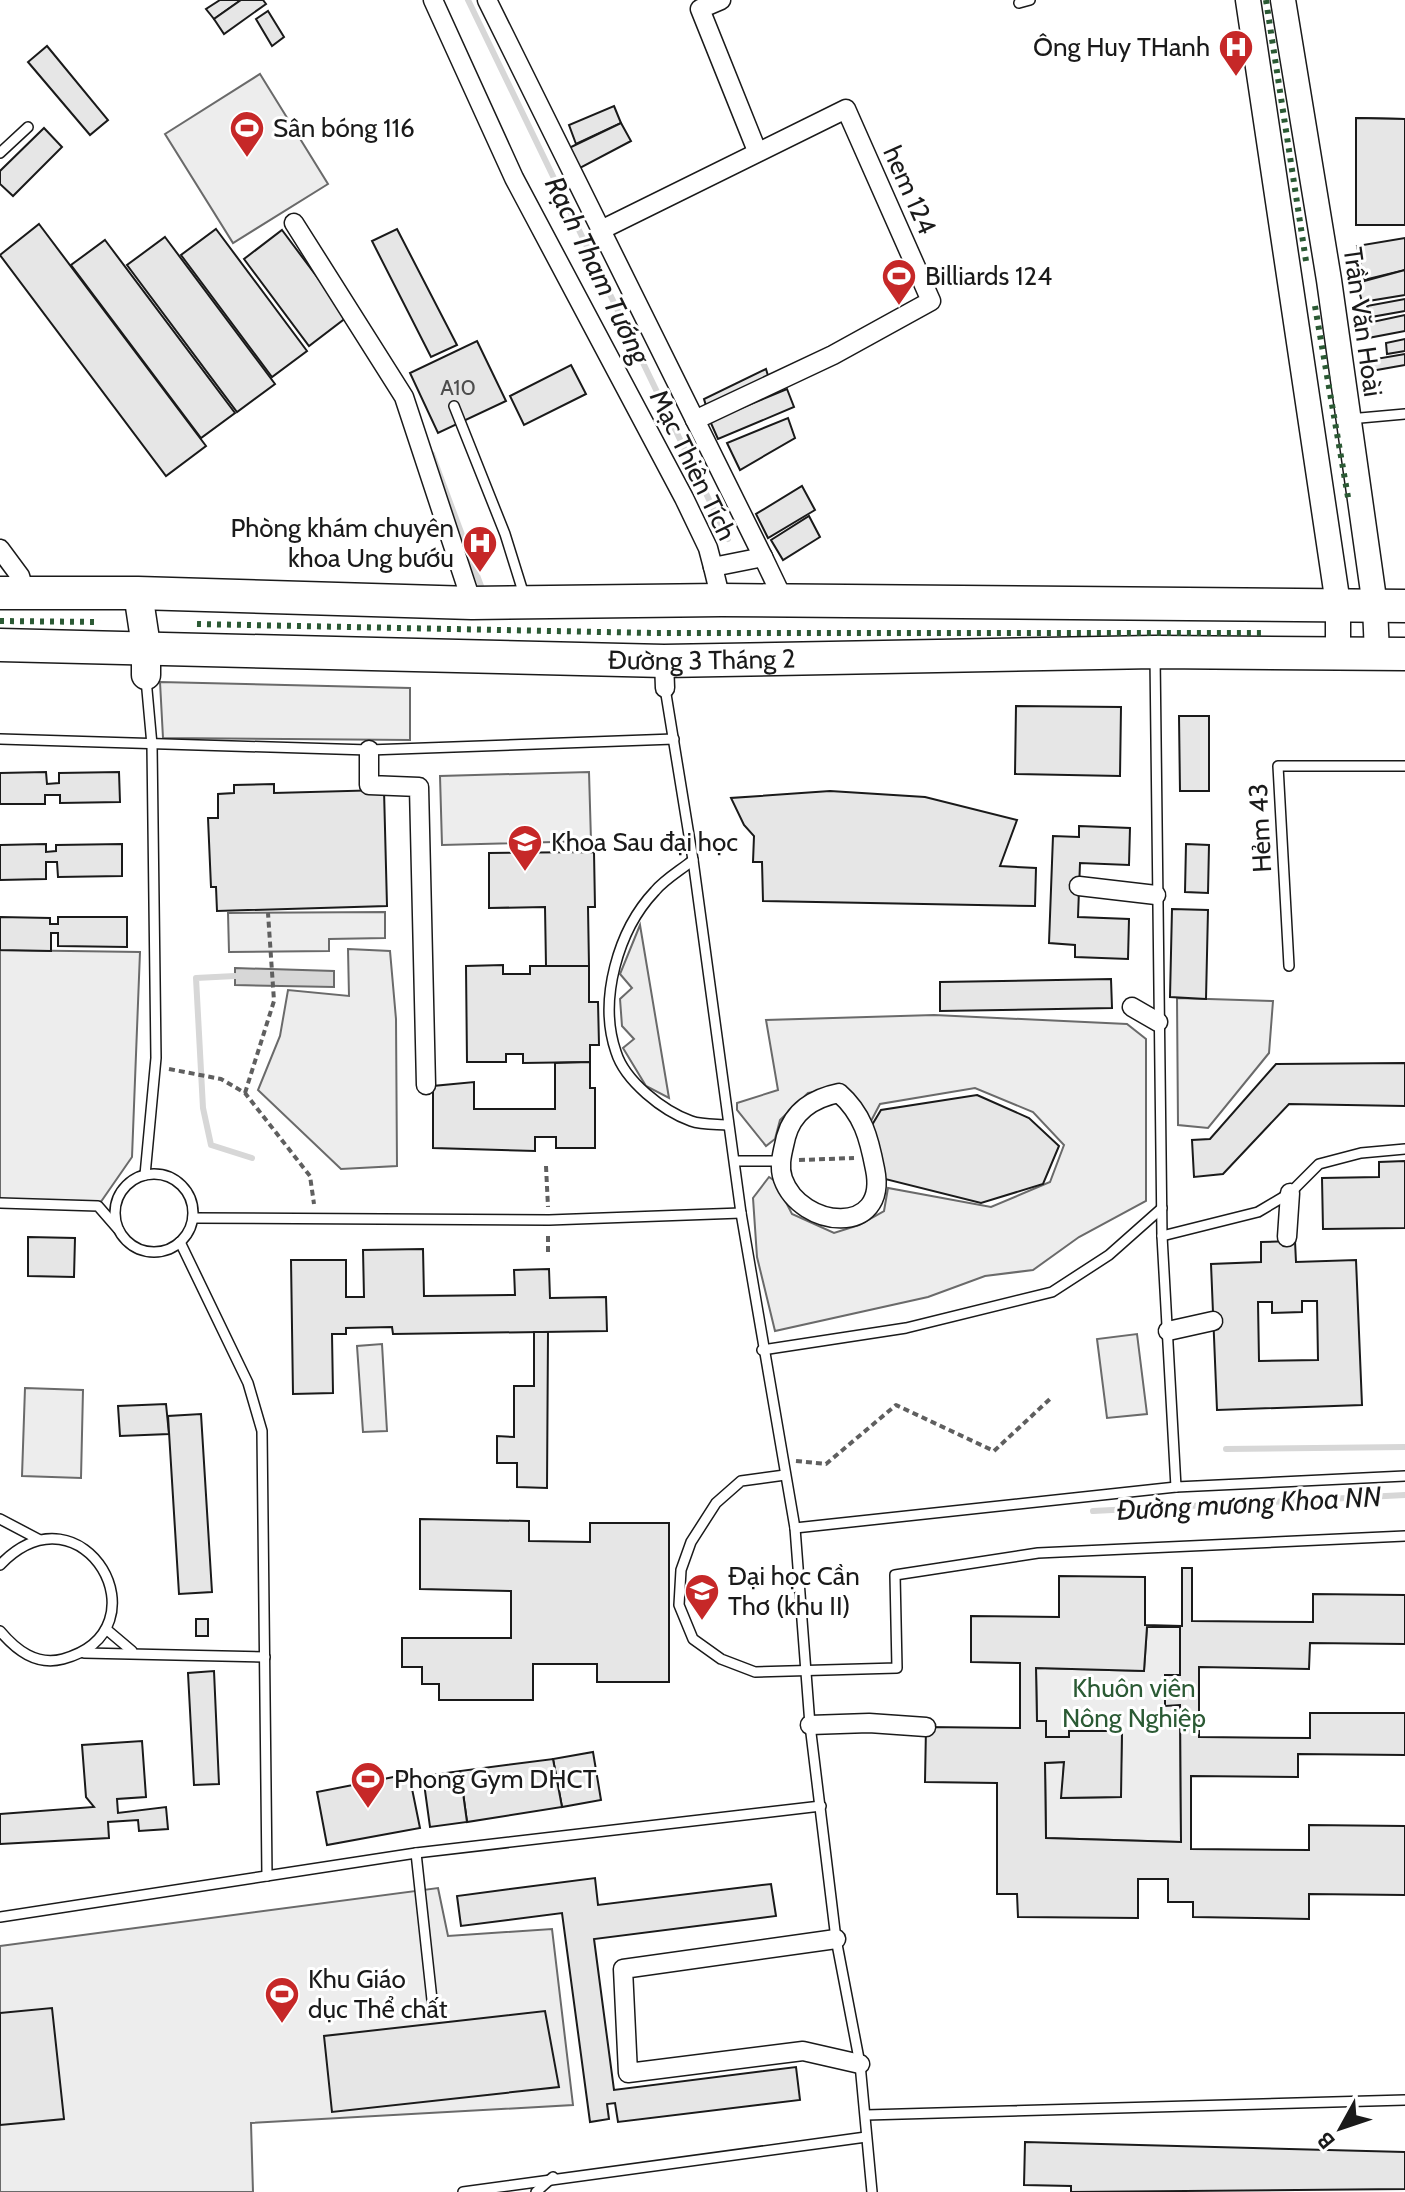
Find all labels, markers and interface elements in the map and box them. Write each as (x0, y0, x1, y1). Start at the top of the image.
hospital icon: Ông Huy THanh (1217, 28, 1255, 78)
place label: Ông Huy THanh (1033, 31, 1210, 63)
sports icon: Sân bóng 116 (228, 109, 266, 159)
place label: Sân bóng 116 (273, 112, 415, 144)
street label: hem 124 (876, 141, 944, 239)
water label: Rạch Tham Tướng (538, 171, 659, 370)
street label: Trần Văn Hoài (1337, 245, 1389, 399)
sports icon: Billiards 124 (880, 257, 918, 307)
place label: Billiards 124 (925, 260, 1052, 292)
house number: A10 (440, 374, 476, 401)
street label: Mạc Thiên Tích (643, 385, 743, 545)
place label: Phòng khám chuyên khoa Ung bướu (230, 512, 454, 574)
hospital icon: Phòng khám chuyên khoa Ung bướu (461, 524, 499, 574)
street label: Đường 3 Tháng 2 (608, 643, 796, 677)
street label: Hẻm 43 (1242, 783, 1278, 873)
school or university icon: Khoa Sau đại học (506, 823, 544, 873)
place label: Khoa Sau đại học (551, 826, 738, 858)
water label: Đường mương Khoa NN (1116, 1479, 1383, 1527)
place label: Đại học Cần Thơ (khu II) (728, 1560, 860, 1622)
school or university icon: Đại học Cần Thơ (khu II) (683, 1572, 721, 1622)
park label: Khuôn viên Nông Nghiệp (1062, 1672, 1206, 1734)
sports icon: Phong Gym DHCT (349, 1760, 387, 1810)
place label: Phong Gym DHCT (394, 1763, 597, 1795)
place label: Khu Giáo dục Thể chất (308, 1963, 448, 2025)
sports icon: Khu Giáo dục Thể chất (263, 1975, 301, 2025)
north arrow (1301, 2088, 1381, 2168)
text: B (1311, 2126, 1341, 2154)

